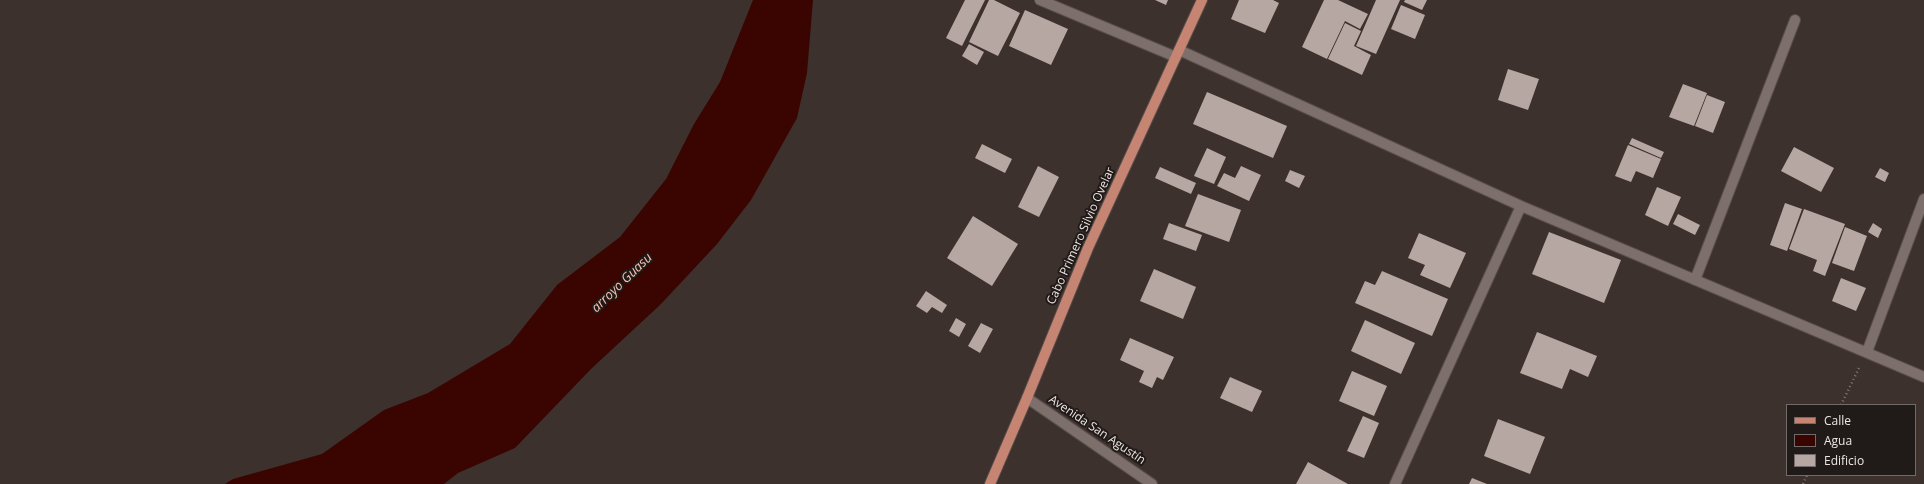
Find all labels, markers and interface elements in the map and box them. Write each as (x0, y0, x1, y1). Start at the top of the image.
street label: Cabo Primero Silvio Ovelar (1044, 165, 1118, 307)
water label: arroyo Guasu (588, 250, 656, 316)
street label: Avenida San Agustín (1046, 392, 1148, 468)
legend (1786, 404, 1916, 476)
text: Calle (1824, 412, 1851, 429)
text: Agua (1824, 432, 1852, 449)
text: Edificio (1824, 452, 1864, 469)

